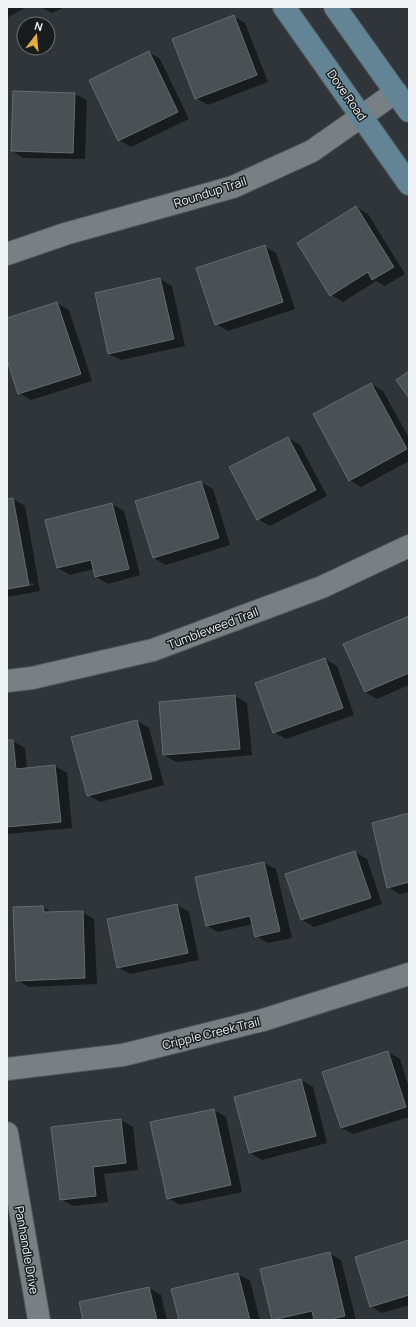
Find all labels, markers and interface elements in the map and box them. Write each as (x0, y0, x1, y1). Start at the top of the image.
north arrow (16, 16, 56, 56)
text: N (33, 18, 45, 34)
street label: Dove Road (323, 66, 371, 124)
street label: Roundup Trail (171, 172, 249, 212)
street label: Tumbleweed Trail (165, 603, 261, 653)
street label: Cripple Creek Trail (160, 1013, 262, 1053)
street label: Panhandle Drive (11, 1205, 43, 1295)

